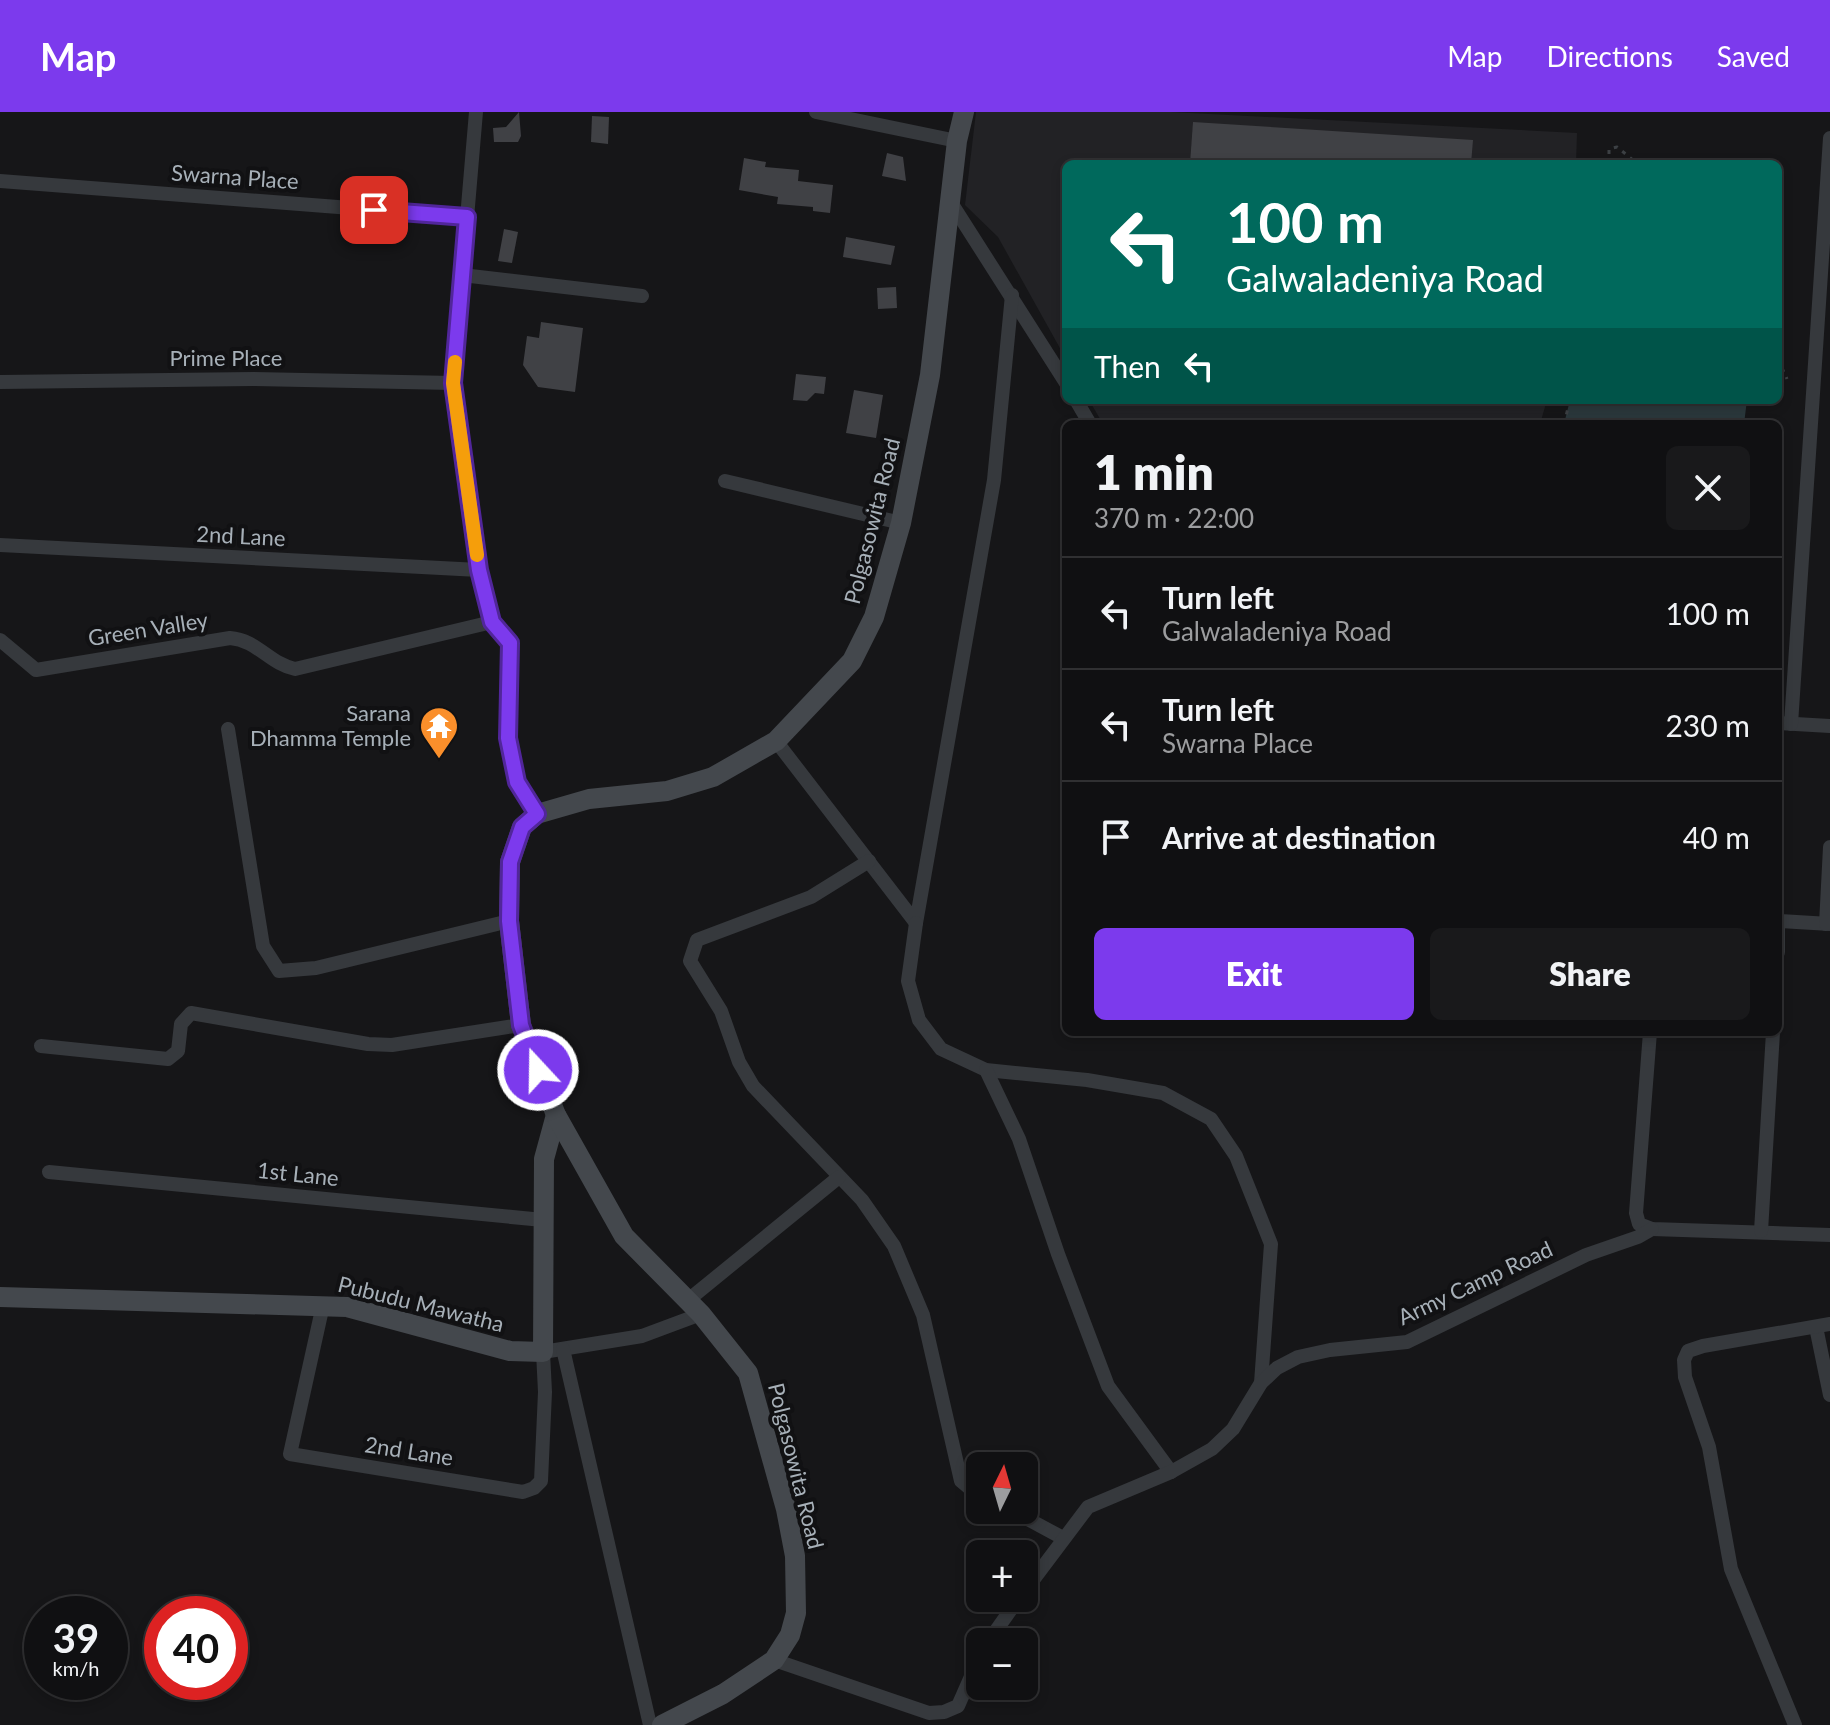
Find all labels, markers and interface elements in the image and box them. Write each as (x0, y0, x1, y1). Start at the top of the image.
text: Map (40, 33, 116, 79)
text: Map (1447, 39, 1502, 73)
text: Directions (1546, 39, 1673, 73)
text: Saved (1717, 39, 1790, 73)
street label: Swarna Place (170, 159, 300, 194)
pin (340, 176, 408, 244)
icon: arrive (352, 188, 396, 232)
text: 100 m (1226, 188, 1384, 255)
icon: left (1094, 192, 1198, 296)
text: Galwaladeniya Road (1226, 256, 1544, 300)
street label: Prime Place (170, 344, 282, 371)
icon: left (1177, 344, 1221, 388)
text: Then (1094, 348, 1161, 384)
street label: Polgasowita Road (838, 435, 905, 607)
text: 1 min (1094, 443, 1214, 500)
button: close (1666, 446, 1750, 530)
text: 370 m · 22:00 (1094, 502, 1254, 534)
street label: 2nd Lane (196, 520, 286, 551)
text: Turn left (1162, 579, 1274, 615)
icon: left (1094, 591, 1138, 635)
text: 100 m (1665, 595, 1750, 631)
street label: Green Valley (86, 606, 210, 651)
text: Galwaladeniya Road (1162, 615, 1392, 647)
text: Turn left (1162, 691, 1274, 727)
place label: Sarana Dhamma Temple (250, 699, 411, 751)
icon: left (1094, 703, 1138, 747)
temple icon: Sarana Dhamma Temple (418, 705, 460, 760)
text: 230 m (1665, 707, 1750, 743)
text: Swarna Place (1162, 727, 1313, 759)
icon: arrive (1094, 815, 1138, 859)
text: Arrive at destination (1162, 819, 1436, 855)
text: 40 m (1683, 819, 1750, 855)
button: Exit (1094, 928, 1414, 1020)
button: Share (1430, 928, 1750, 1020)
position arrow (496, 1028, 580, 1112)
street label: 1st Lane (256, 1156, 340, 1191)
street label: Army Camp Road (1393, 1235, 1556, 1330)
street label: Pubudu Mawatha (335, 1270, 507, 1337)
street label: Polgasowita Road (763, 1380, 830, 1552)
street label: 2nd Lane (363, 1430, 455, 1471)
north arrow (966, 1452, 1038, 1524)
map controls (966, 1452, 1038, 1700)
button: + (966, 1540, 1038, 1612)
speed limit sign: 40 (144, 1596, 248, 1700)
text: 39 (53, 1614, 99, 1662)
button: − (966, 1628, 1038, 1700)
text: km/h (53, 1656, 99, 1680)

